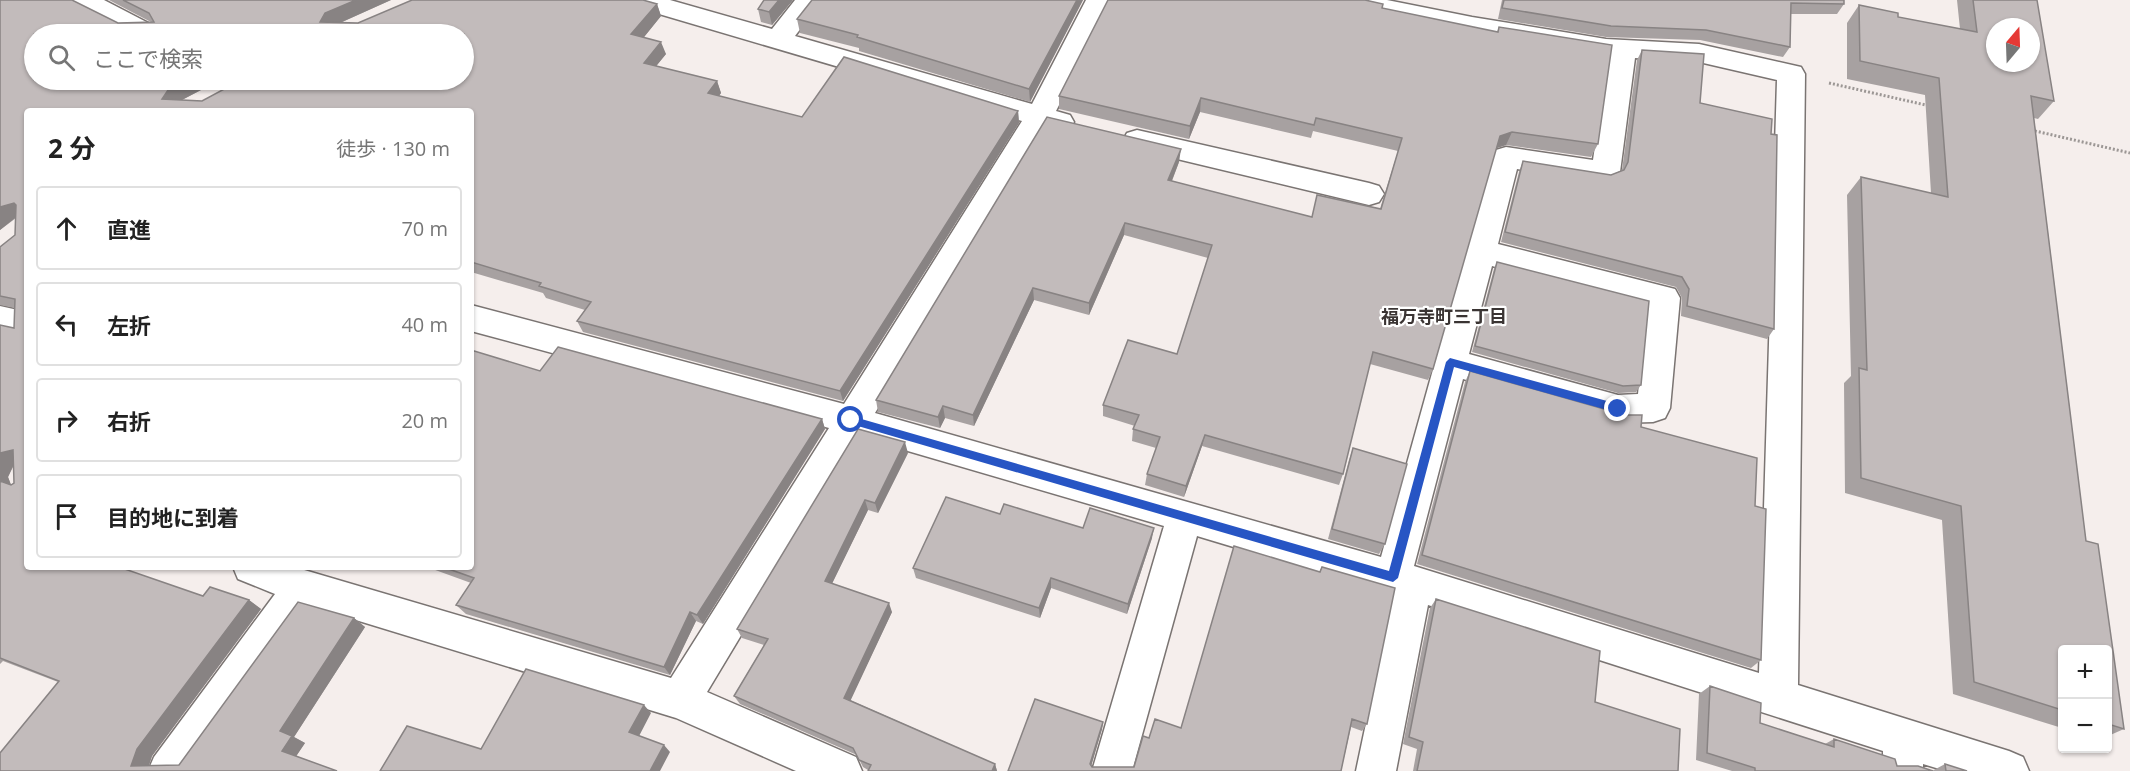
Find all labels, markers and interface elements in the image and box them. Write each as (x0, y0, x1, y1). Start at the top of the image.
north arrow (1986, 18, 2040, 72)
search box (24, 24, 474, 90)
icon: search (45, 41, 78, 74)
text: ここで検索 (93, 43, 203, 73)
text: 2 分 (48, 130, 96, 166)
text: 徒歩 · 130 m (336, 135, 450, 162)
icon: ahead (50, 212, 83, 245)
text: 直進 (107, 214, 151, 244)
text: 70 m (401, 215, 448, 242)
district label: 福万寺町三丁目 (1381, 304, 1507, 328)
icon: left (50, 308, 83, 341)
text: 左折 (107, 310, 151, 340)
text: 40 m (401, 311, 448, 338)
route end (1604, 395, 1630, 421)
icon: right (50, 404, 83, 437)
text: 右折 (107, 406, 151, 436)
route start (837, 406, 863, 432)
text: 20 m (401, 407, 448, 434)
icon: arrive (50, 500, 83, 533)
text: 目的地に到着 (107, 502, 239, 532)
map controls (2058, 645, 2112, 753)
button: + (2058, 645, 2112, 699)
button: − (2058, 699, 2112, 753)

